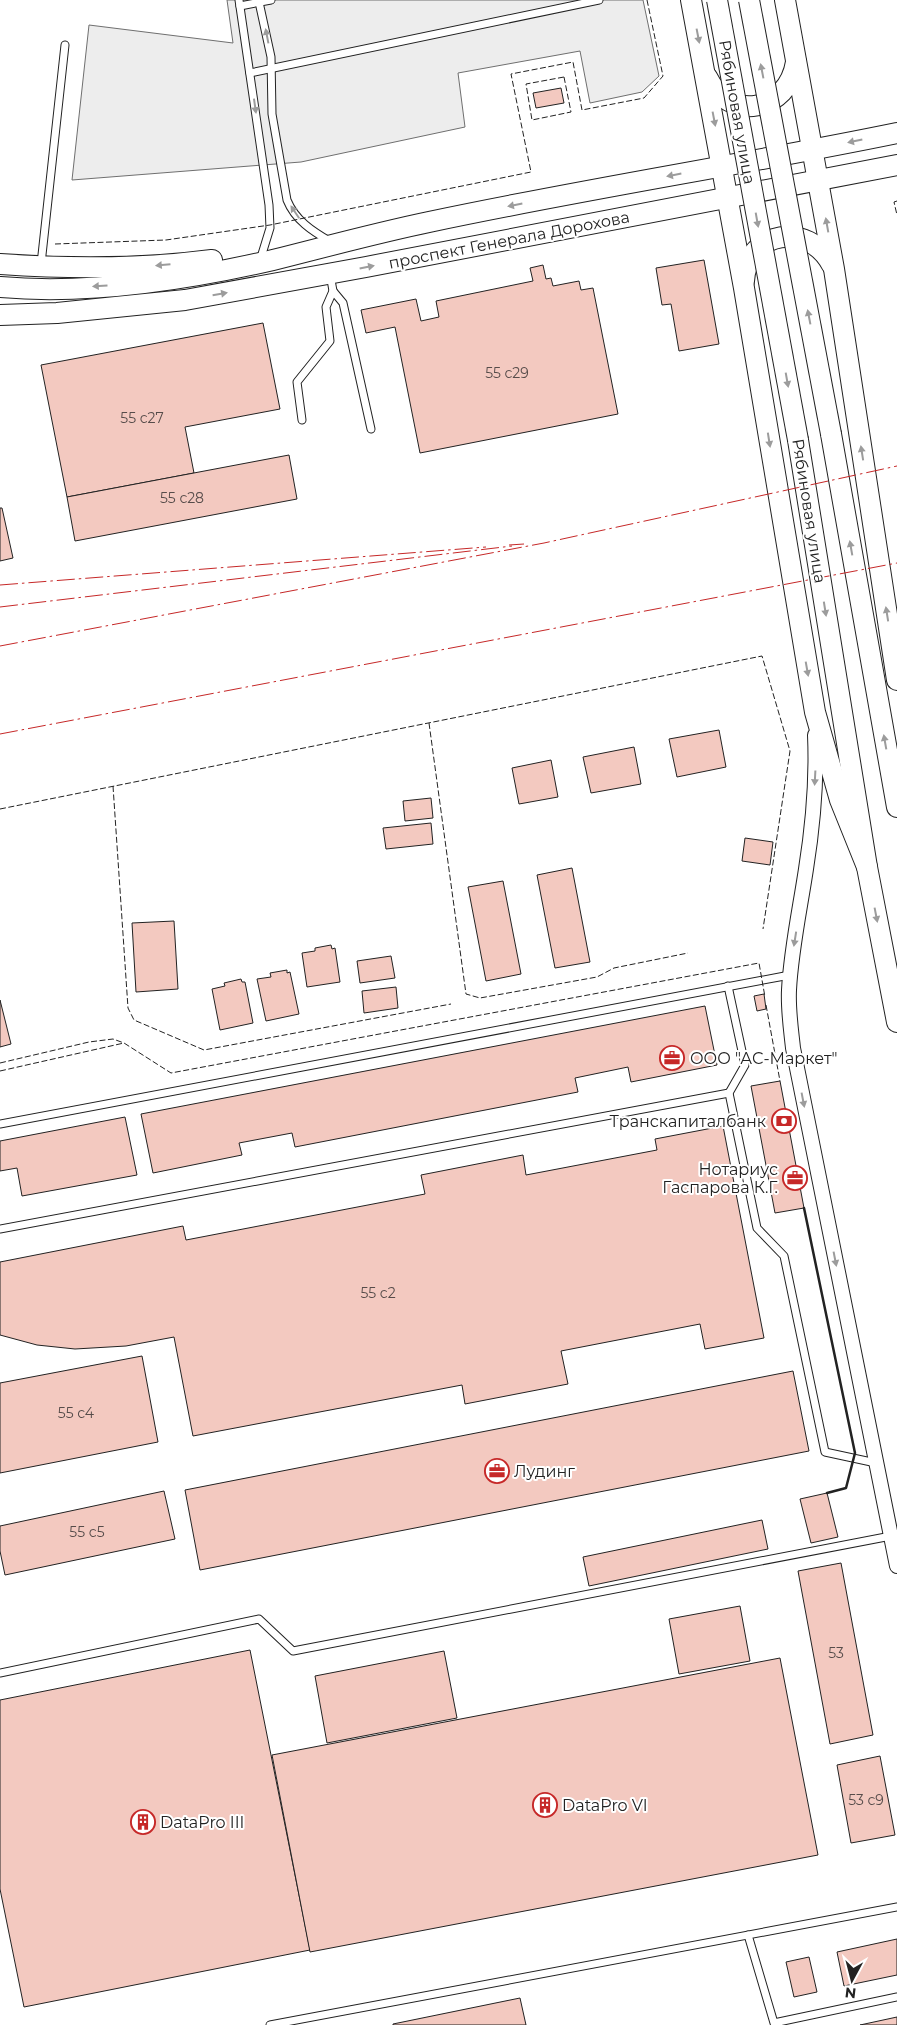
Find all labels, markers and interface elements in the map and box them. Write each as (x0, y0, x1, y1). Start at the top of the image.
one-way arrow (263, 29, 271, 44)
one-way arrow (694, 29, 702, 45)
street label: Рябиновая улица (715, 38, 759, 186)
one-way arrow (758, 63, 766, 79)
one-way arrow (251, 99, 259, 115)
one-way arrow (710, 112, 718, 128)
one-way arrow (847, 137, 863, 145)
one-way arrow (666, 172, 682, 180)
one-way arrow (506, 202, 522, 210)
one-way arrow (290, 206, 299, 219)
street label: проспект Генерала Дорохова (387, 207, 631, 273)
one-way arrow (754, 212, 762, 228)
one-way arrow (822, 217, 830, 233)
one-way arrow (154, 261, 170, 269)
one-way arrow (359, 263, 374, 271)
one-way arrow (92, 283, 108, 291)
one-way arrow (213, 289, 229, 297)
one-way arrow (804, 309, 812, 325)
house number: 55 с29 (485, 364, 529, 382)
one-way arrow (783, 372, 791, 388)
house number: 55 с27 (120, 409, 164, 427)
one-way arrow (765, 432, 773, 448)
street label: Рябиновая улица (788, 437, 830, 585)
one-way arrow (858, 445, 866, 461)
house number: 55 с28 (160, 489, 204, 507)
one-way arrow (846, 539, 854, 555)
one-way arrow (821, 601, 829, 617)
one-way arrow (883, 606, 891, 622)
one-way arrow (804, 662, 812, 678)
one-way arrow (881, 734, 889, 750)
one-way arrow (811, 770, 819, 786)
one-way arrow (872, 908, 880, 923)
one-way arrow (790, 932, 798, 948)
office icon: ООО "АС-Маркет" (659, 1045, 685, 1071)
place label: ООО "АС-Маркет" (690, 1049, 837, 1068)
one-way arrow (800, 1093, 808, 1109)
bank icon: Транскапиталбанк (771, 1108, 797, 1134)
place label: Транскапиталбанк (610, 1112, 767, 1131)
place label: Нотариус Гаспарова К.Г. (662, 1160, 778, 1197)
office icon: Нотариус Гаспарова К.Г. (782, 1165, 808, 1191)
one-way arrow (831, 1252, 839, 1267)
house number: 55 с2 (360, 1284, 396, 1302)
house number: 55 с4 (58, 1404, 95, 1422)
office icon: Лудинг (484, 1458, 510, 1484)
place label: Лудинг (514, 1462, 575, 1481)
house number: 55 с5 (69, 1523, 105, 1541)
house number: 53 (828, 1644, 844, 1662)
house number: 53 с9 (848, 1791, 884, 1809)
building icon: DataPro VI (532, 1792, 558, 1818)
place label: DataPro VI (562, 1796, 648, 1815)
building icon: DataPro III (130, 1809, 156, 1835)
place label: DataPro III (160, 1813, 244, 1832)
north arrow (827, 1955, 877, 2005)
text: N (844, 1983, 857, 2003)

